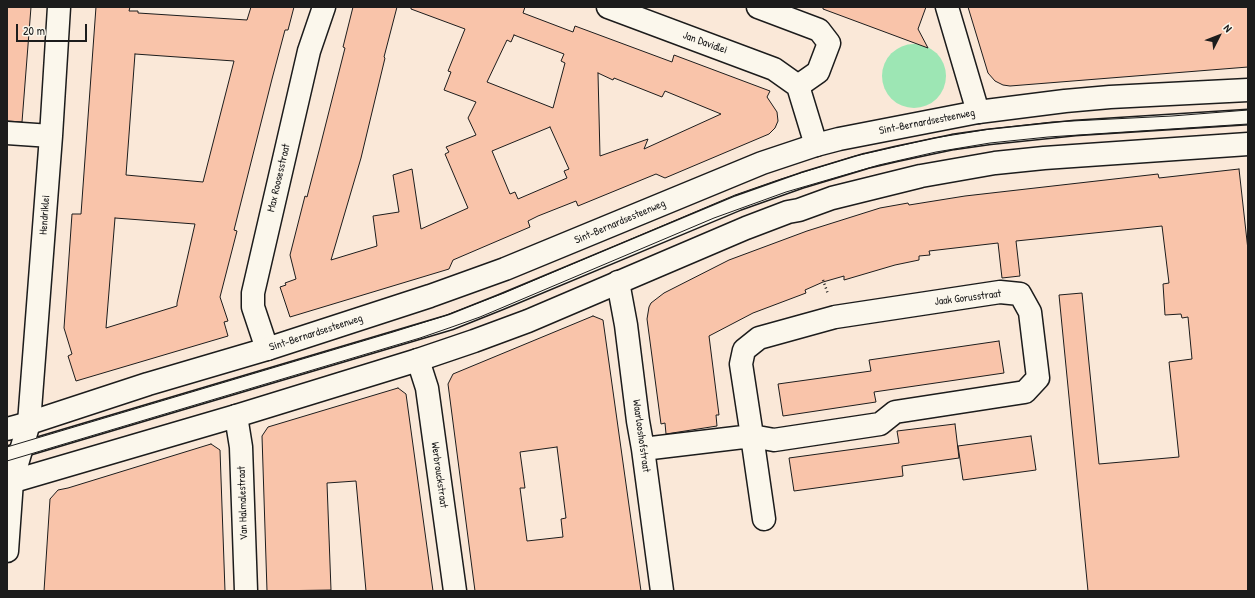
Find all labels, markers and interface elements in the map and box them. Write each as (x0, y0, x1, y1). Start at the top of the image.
scale bar (18, 16, 89, 42)
north arrow (1199, 16, 1239, 56)
text: N (1221, 21, 1235, 35)
text: 20 m (23, 22, 45, 39)
street label: Jan Davidlei (681, 29, 729, 57)
street label: Sint-Bernardsesteenweg (878, 106, 976, 138)
street label: Max Roosesstraat (265, 143, 293, 213)
street label: Hendriklei (37, 195, 53, 235)
street label: Sint-Bernardsesteenweg (573, 197, 667, 247)
street label: Jaak Gorusstraat (934, 287, 1002, 309)
street label: Sint-Bernardsesteenweg (268, 312, 364, 354)
street label: Waarlooshofstraat (629, 399, 653, 473)
street label: Werbrouckstraat (428, 441, 450, 509)
street label: Van Halmalestraat (235, 466, 251, 540)

